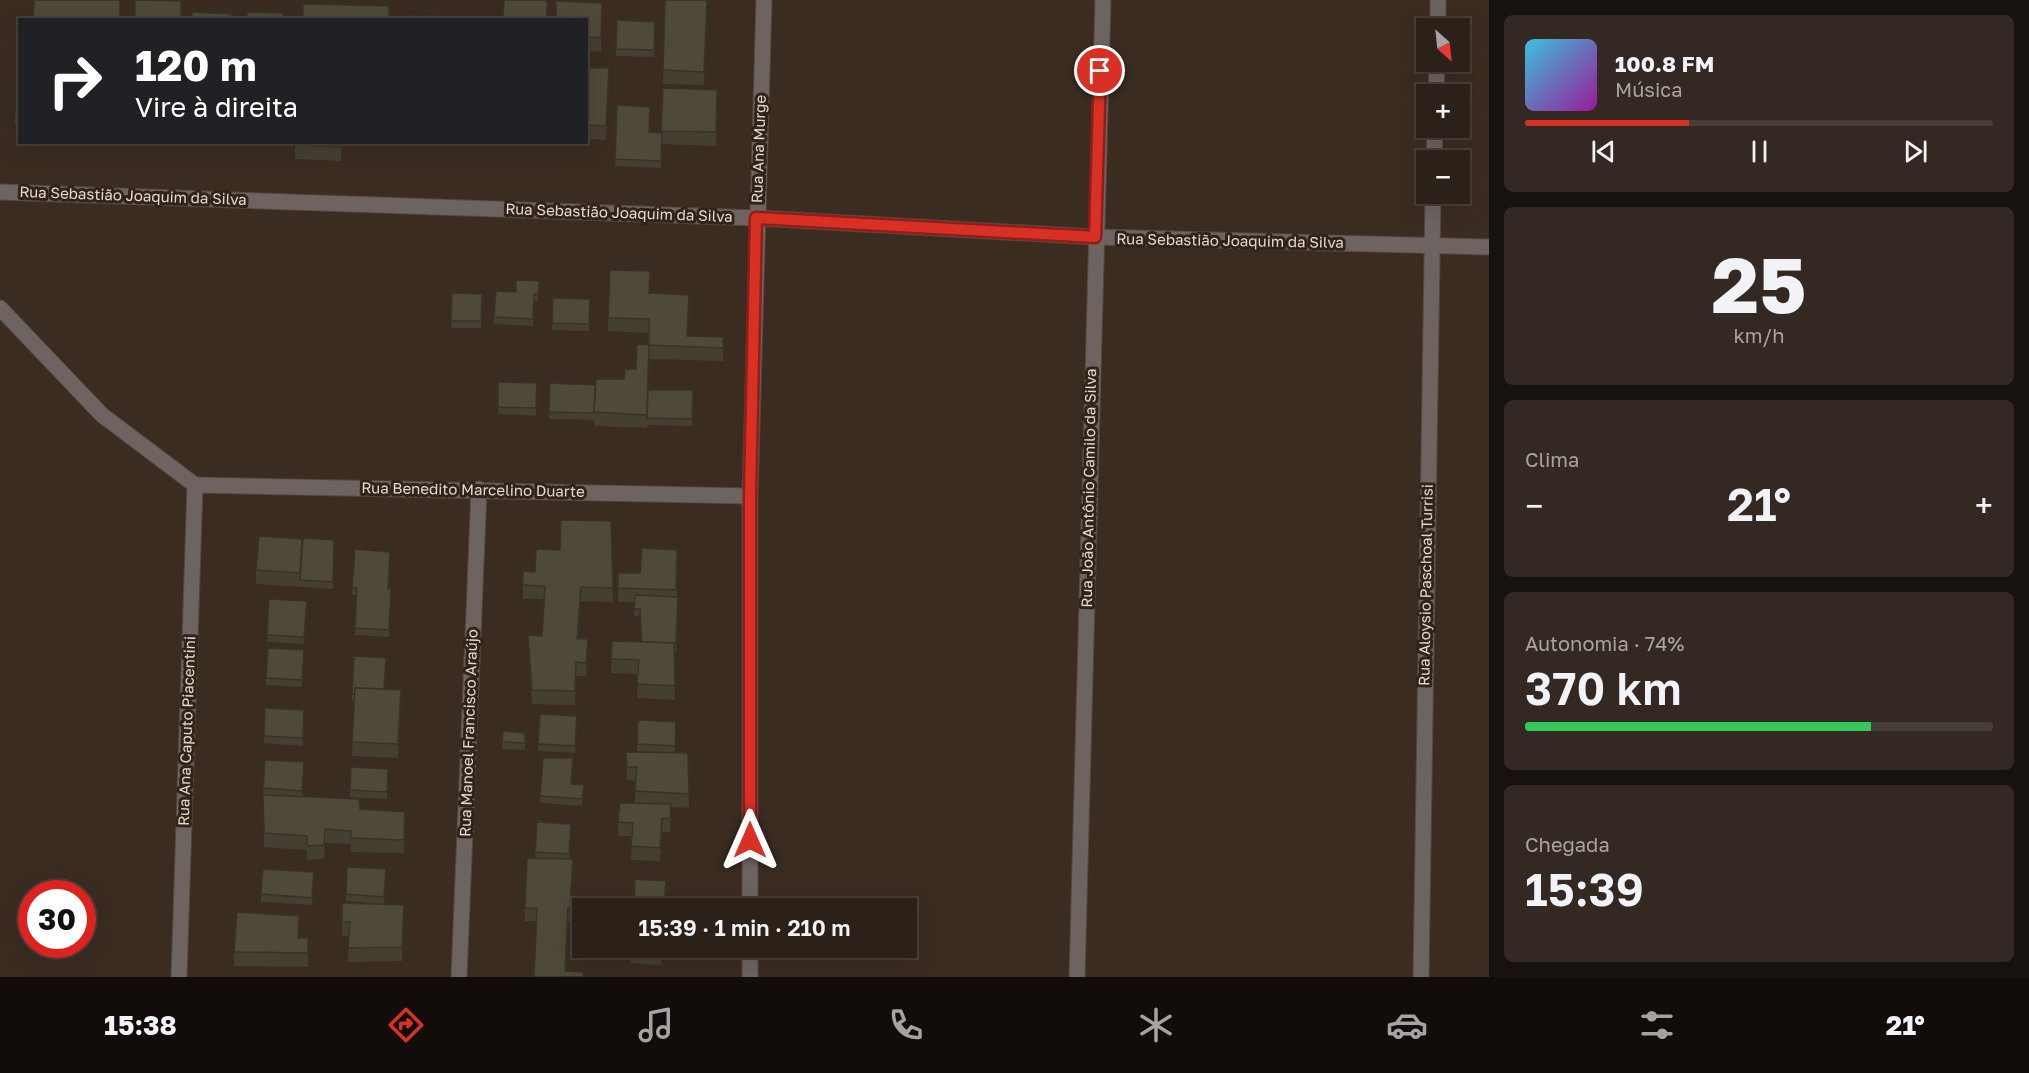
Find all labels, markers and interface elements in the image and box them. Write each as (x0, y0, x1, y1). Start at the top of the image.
north arrow (1416, 18, 1470, 72)
map controls (1416, 18, 1470, 204)
text: 120 m (135, 40, 257, 90)
icon: right (36, 42, 114, 120)
pin (1074, 45, 1125, 96)
text: 100.8 FM (1615, 50, 1714, 77)
icon: arrive (1083, 54, 1116, 87)
text: Música (1615, 77, 1682, 101)
button: + (1416, 84, 1470, 138)
text: Vire à direita (135, 91, 298, 123)
street label: Rua Ana Murge (747, 94, 769, 203)
icon: previous (1587, 135, 1620, 168)
icon: pause (1743, 135, 1776, 168)
icon: next (1899, 135, 1932, 168)
button: − (1416, 150, 1470, 204)
street label: Rua Sebastião Joaquim da Silva (19, 182, 247, 208)
street label: Rua Sebastião Joaquim da Silva (505, 199, 733, 225)
street label: Rua Sebastião Joaquim da Silva (1116, 229, 1344, 251)
text: 25 (1711, 237, 1807, 330)
text: km/h (1734, 323, 1784, 347)
street label: Rua João Antônio Camilo da Silva (1077, 368, 1099, 608)
text: Clima (1525, 447, 1579, 471)
text: 21° (1727, 477, 1791, 531)
street label: Rua Benedito Marcelino Duarte (361, 478, 585, 500)
street label: Rua Aloysio Paschoal Turrisi (1414, 484, 1436, 686)
text: − (1525, 486, 1543, 525)
text: + (1975, 486, 1993, 525)
street label: Rua Manoel Francisco Araújo (455, 629, 481, 837)
text: Autonomia · 74% (1525, 631, 1684, 655)
street label: Rua Ana Caputo Piacentini (174, 636, 198, 826)
text: 370 km (1525, 661, 1682, 715)
position arrow (718, 808, 782, 872)
text: Chegada (1525, 832, 1610, 856)
text: 15:39 (1525, 862, 1644, 916)
speed limit sign: 30 (18, 880, 96, 958)
text: 15:39 · 1 min · 210 m (639, 914, 850, 941)
icon: directions (385, 1004, 427, 1046)
icon: music (635, 1004, 677, 1046)
icon: phone (885, 1004, 927, 1046)
icon: climate (1135, 1004, 1177, 1046)
icon: car (1386, 1004, 1428, 1046)
icon: filters (1636, 1004, 1678, 1046)
text: 15:38 (104, 1009, 177, 1041)
text: 21° (1886, 1009, 1925, 1041)

